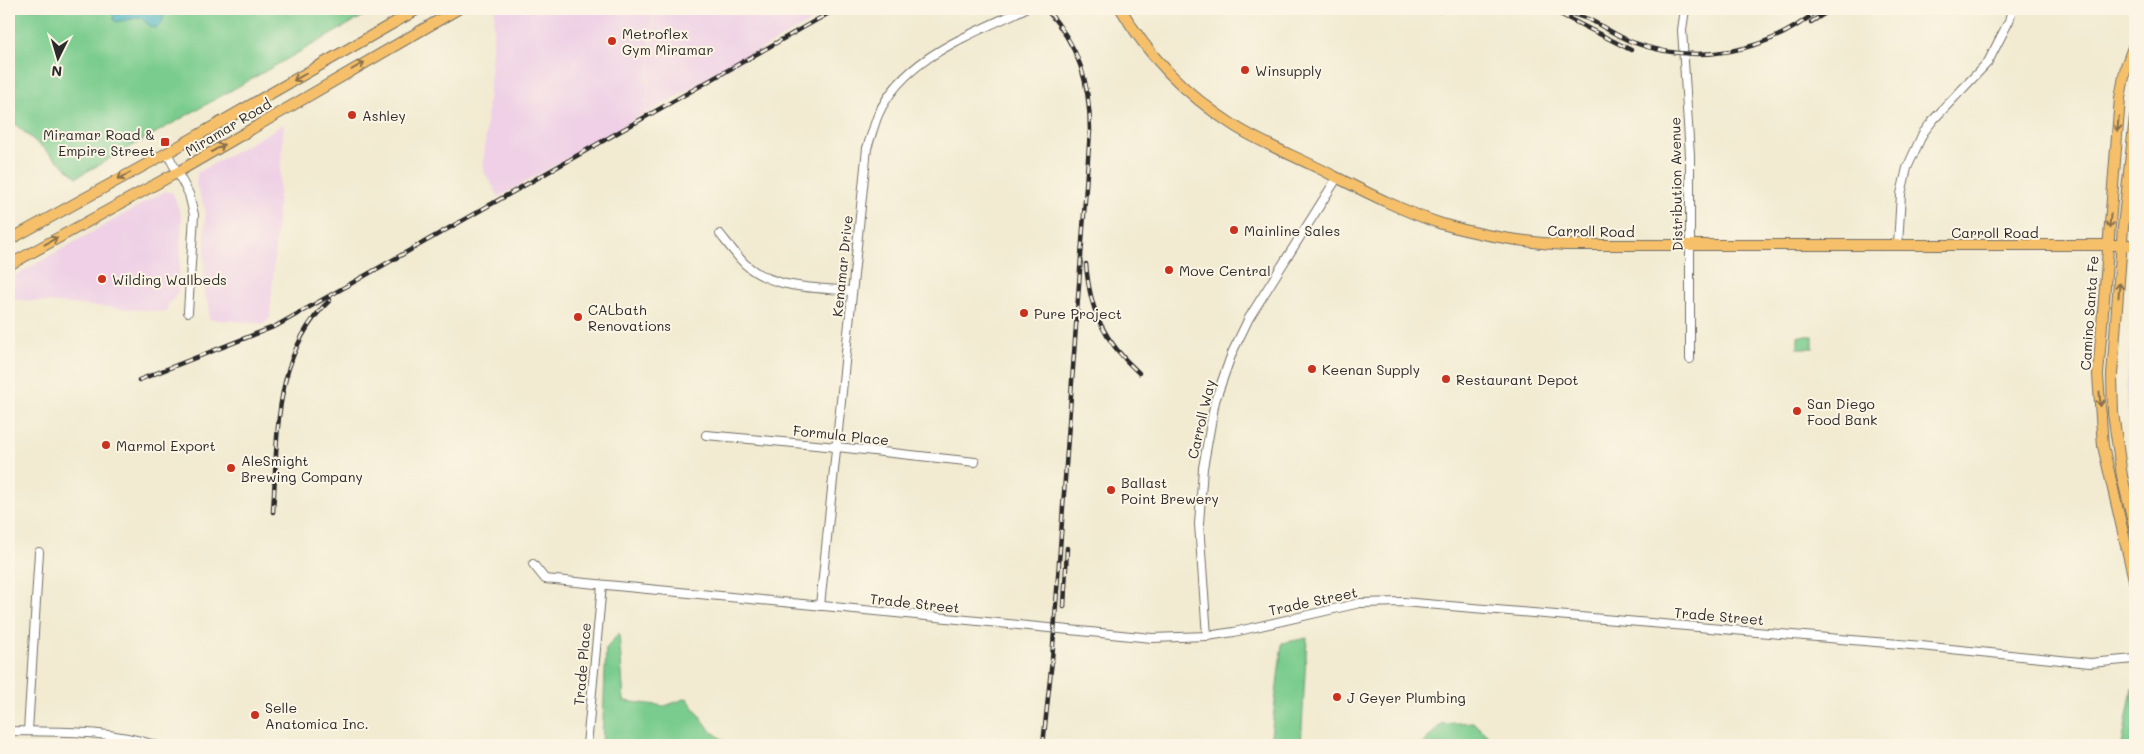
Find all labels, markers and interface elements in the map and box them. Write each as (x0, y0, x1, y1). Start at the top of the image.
place label: Metroflex Gym Miramar (622, 24, 713, 59)
north arrow (32, 32, 82, 82)
marker: Metroflex Gym Miramar (606, 35, 618, 47)
one-way arrow (351, 60, 365, 70)
place label: Winsupply (1255, 61, 1322, 80)
text: N (51, 62, 63, 81)
marker: Winsupply (1239, 64, 1251, 76)
one-way arrow (293, 72, 307, 82)
street label: Miramar Road (181, 94, 275, 160)
place label: Ashley (362, 106, 406, 125)
marker: Ashley (346, 109, 358, 121)
one-way arrow (2113, 116, 2123, 132)
street label: Distribution Avenue (1665, 117, 1687, 251)
place label: Miramar Road & Empire Street (43, 125, 155, 160)
marker: Miramar Road & Empire Street (159, 136, 171, 148)
one-way arrow (211, 143, 225, 153)
one-way arrow (117, 171, 132, 181)
one-way arrow (2105, 212, 2114, 228)
street label: Kenamar Drive (827, 214, 857, 318)
place label: Mainline Sales (1244, 221, 1340, 240)
street label: Carroll Road (1547, 221, 1635, 241)
street label: Carroll Road (1951, 223, 2039, 242)
marker: Mainline Sales (1228, 224, 1240, 236)
one-way arrow (44, 236, 59, 246)
street label: Camino Santa Fe (2076, 255, 2102, 371)
place label: Move Central (1179, 261, 1271, 280)
marker: Move Central (1163, 264, 1175, 276)
place label: Wilding Wallbeds (112, 270, 227, 289)
marker: Wilding Wallbeds (96, 273, 108, 285)
one-way arrow (2114, 282, 2123, 298)
place label: CALbath Renovations (588, 300, 671, 335)
place label: Pure Project (1034, 304, 1122, 323)
marker: Pure Project (1018, 307, 1030, 319)
marker: CALbath Renovations (572, 311, 584, 323)
place label: Keenan Supply (1322, 360, 1420, 379)
marker: Keenan Supply (1306, 363, 1318, 375)
place label: Restaurant Depot (1456, 370, 1579, 389)
marker: Restaurant Depot (1440, 373, 1452, 385)
street label: Carroll Way (1183, 377, 1219, 461)
one-way arrow (2095, 391, 2105, 407)
place label: San Diego Food Bank (1807, 394, 1877, 429)
marker: San Diego Food Bank (1791, 405, 1803, 417)
street label: Formula Place (792, 421, 890, 449)
place label: Marmol Export (116, 436, 216, 455)
marker: Marmol Export (100, 439, 112, 451)
place label: AleSmight Brewing Company (241, 451, 363, 486)
marker: AleSmight Brewing Company (225, 462, 237, 474)
place label: Ballast Point Brewery (1121, 473, 1219, 508)
marker: Ballast Point Brewery (1105, 484, 1117, 496)
street label: Trade Street (1267, 582, 1359, 620)
street label: Trade Street (869, 589, 961, 617)
street label: Trade Street (1673, 603, 1765, 629)
street label: Trade Place (569, 622, 595, 706)
place label: J Geyer Plumbing (1347, 688, 1466, 707)
marker: J Geyer Plumbing (1331, 691, 1343, 703)
place label: Selle Anatomica Inc. (265, 698, 369, 733)
marker: Selle Anatomica Inc. (249, 709, 261, 721)

